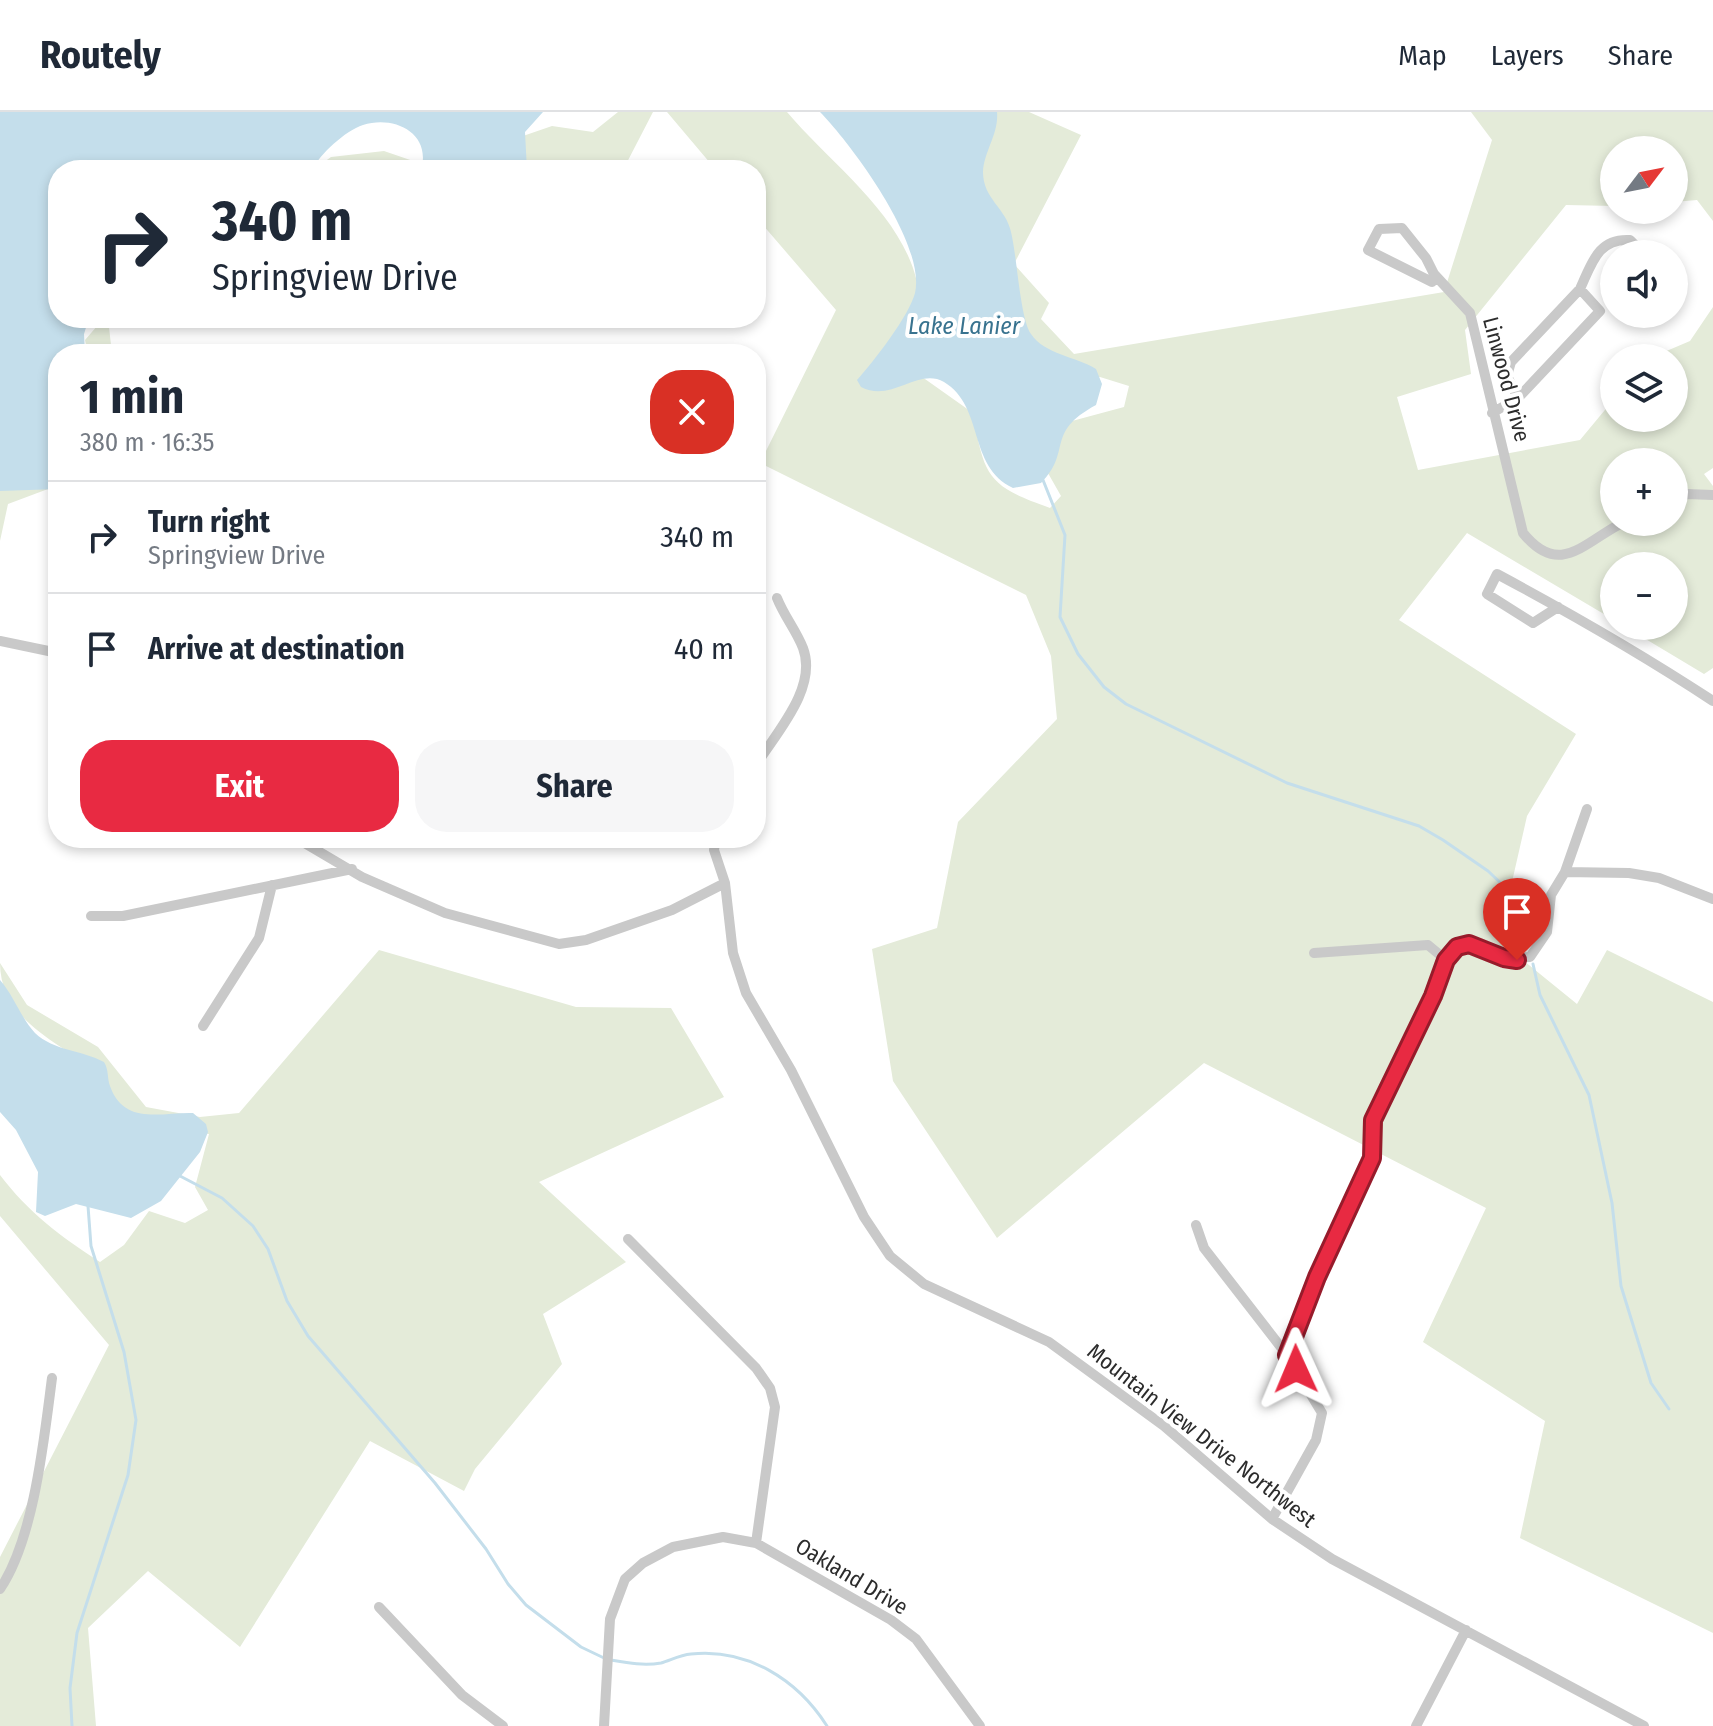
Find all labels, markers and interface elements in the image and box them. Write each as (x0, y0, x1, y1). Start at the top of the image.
text: Routely (40, 32, 161, 78)
text: Map (1398, 39, 1447, 72)
text: Layers (1491, 39, 1564, 72)
text: Share (1608, 39, 1673, 72)
north arrow (1600, 136, 1688, 224)
map controls (1600, 136, 1688, 640)
text: 340 m (212, 188, 352, 255)
icon: right (80, 192, 184, 296)
button: sound (1600, 240, 1688, 328)
text: Springview Drive (212, 256, 458, 300)
water label: Lake Lanier (908, 312, 1021, 340)
street label: Linwood Drive (1477, 314, 1536, 444)
button: layers (1600, 344, 1688, 432)
text: 1 min (80, 368, 185, 426)
button: close (650, 370, 734, 454)
text: 380 m · 16:35 (80, 427, 215, 458)
button: + (1600, 448, 1688, 536)
text: Turn right (148, 504, 270, 540)
icon: right (80, 515, 124, 559)
text: 340 m (660, 519, 734, 555)
text: Springview Drive (148, 540, 325, 571)
button: − (1600, 552, 1688, 640)
icon: arrive (80, 627, 124, 671)
text: Arrive at destination (148, 631, 405, 667)
text: 40 m (674, 631, 734, 667)
button: Exit (80, 740, 399, 832)
button: Share (415, 740, 734, 832)
pin (1483, 878, 1551, 960)
icon: arrive (1495, 890, 1539, 934)
position arrow (1254, 1327, 1338, 1411)
street label: Mountain View Drive Northwest (1082, 1338, 1322, 1534)
street label: Oakland Drive (791, 1532, 913, 1621)

